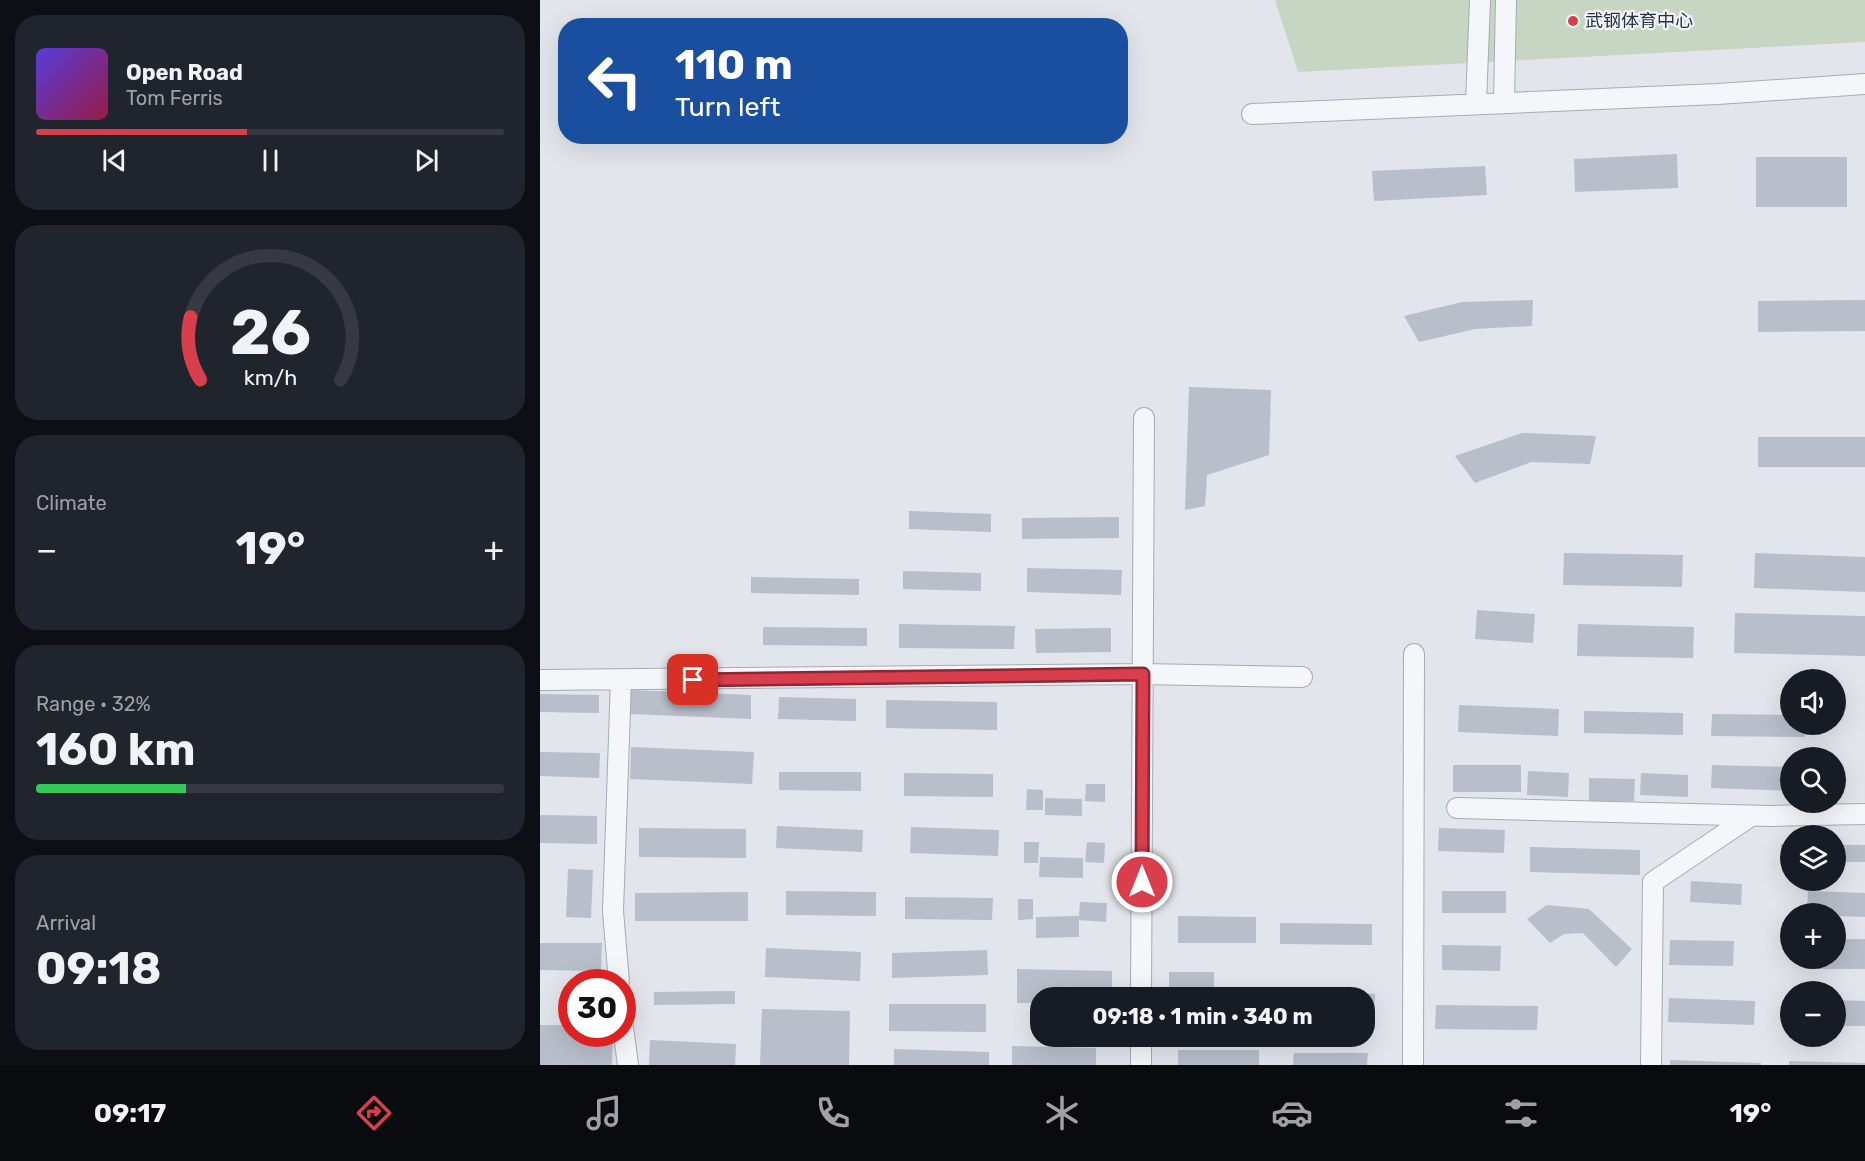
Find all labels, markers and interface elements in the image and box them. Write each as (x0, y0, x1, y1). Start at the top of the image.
place label: 武钢体育中心 (1585, 10, 1693, 32)
marker: 武钢体育中心 (1566, 14, 1580, 28)
text: 110 m (675, 40, 793, 90)
icon: left (576, 42, 654, 120)
text: Open Road (126, 59, 243, 86)
text: Tom Ferris (126, 86, 223, 110)
text: Turn left (675, 91, 780, 123)
icon: previous (98, 144, 131, 177)
icon: pause (254, 144, 287, 177)
icon: next (410, 144, 443, 177)
text: 26 (229, 296, 311, 370)
text: km/h (243, 365, 297, 390)
text: Climate (36, 491, 107, 515)
text: 19° (236, 522, 305, 575)
text: − (36, 530, 57, 569)
text: + (483, 530, 504, 569)
pin (667, 654, 718, 705)
icon: arrive (676, 663, 709, 696)
map controls (1780, 669, 1846, 1047)
button: sound (1780, 669, 1846, 735)
text: Range · 32% (36, 692, 151, 716)
text: 160 km (36, 723, 195, 776)
button: search (1780, 747, 1846, 813)
button: layers (1780, 825, 1846, 891)
position arrow (1110, 850, 1174, 914)
button: + (1780, 903, 1846, 969)
text: Arrival (36, 911, 96, 935)
text: 09:18 (36, 942, 161, 995)
speed limit sign: 30 (558, 969, 636, 1047)
button: − (1780, 981, 1846, 1047)
text: 09:18 · 1 min · 340 m (1092, 1003, 1313, 1030)
icon: directions (353, 1092, 395, 1134)
icon: music (583, 1092, 625, 1134)
icon: phone (812, 1092, 854, 1134)
icon: climate (1041, 1092, 1083, 1134)
icon: car (1271, 1092, 1313, 1134)
icon: filters (1500, 1092, 1542, 1134)
text: 09:17 (94, 1097, 166, 1129)
text: 19° (1729, 1097, 1771, 1129)

